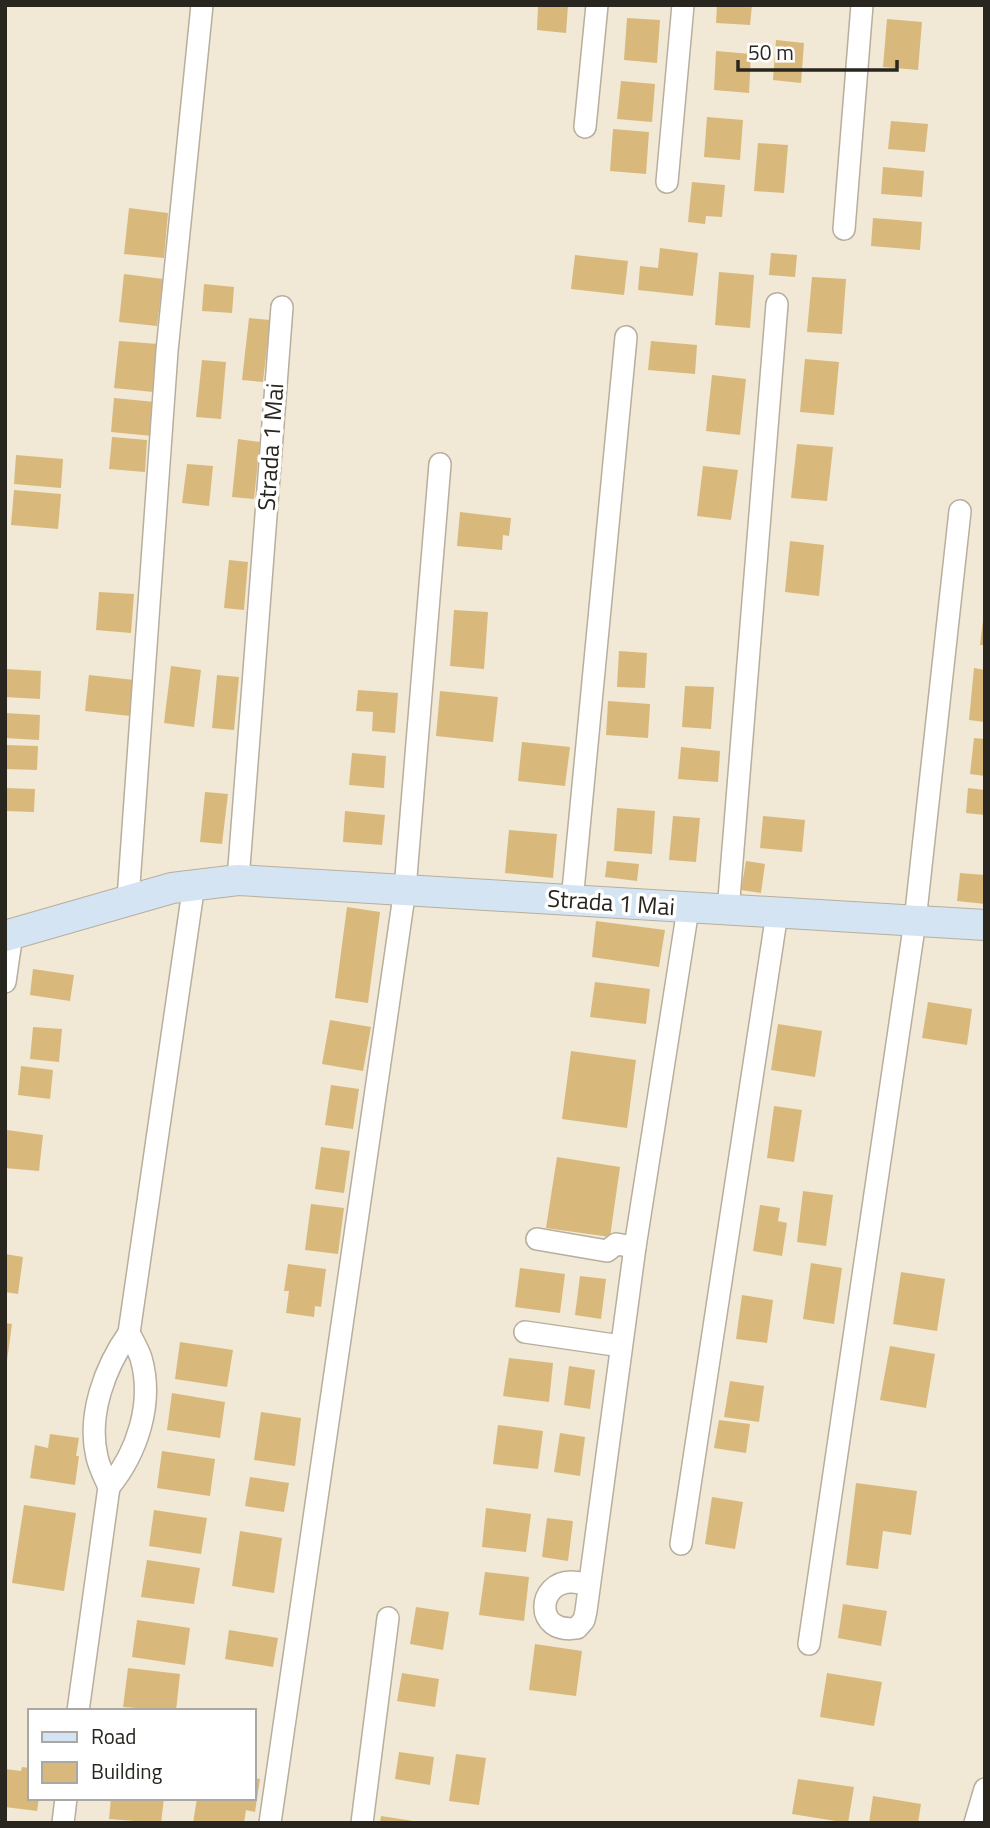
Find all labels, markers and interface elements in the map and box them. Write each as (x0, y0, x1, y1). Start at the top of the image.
scale bar (738, 28, 897, 72)
text: 50 m (748, 36, 794, 68)
street label: Strada 1 Mai (248, 382, 292, 512)
street label: Strada 1 Mai (546, 880, 676, 924)
legend (28, 1709, 256, 1800)
text: Road (91, 1720, 136, 1752)
text: Building (91, 1755, 163, 1787)

